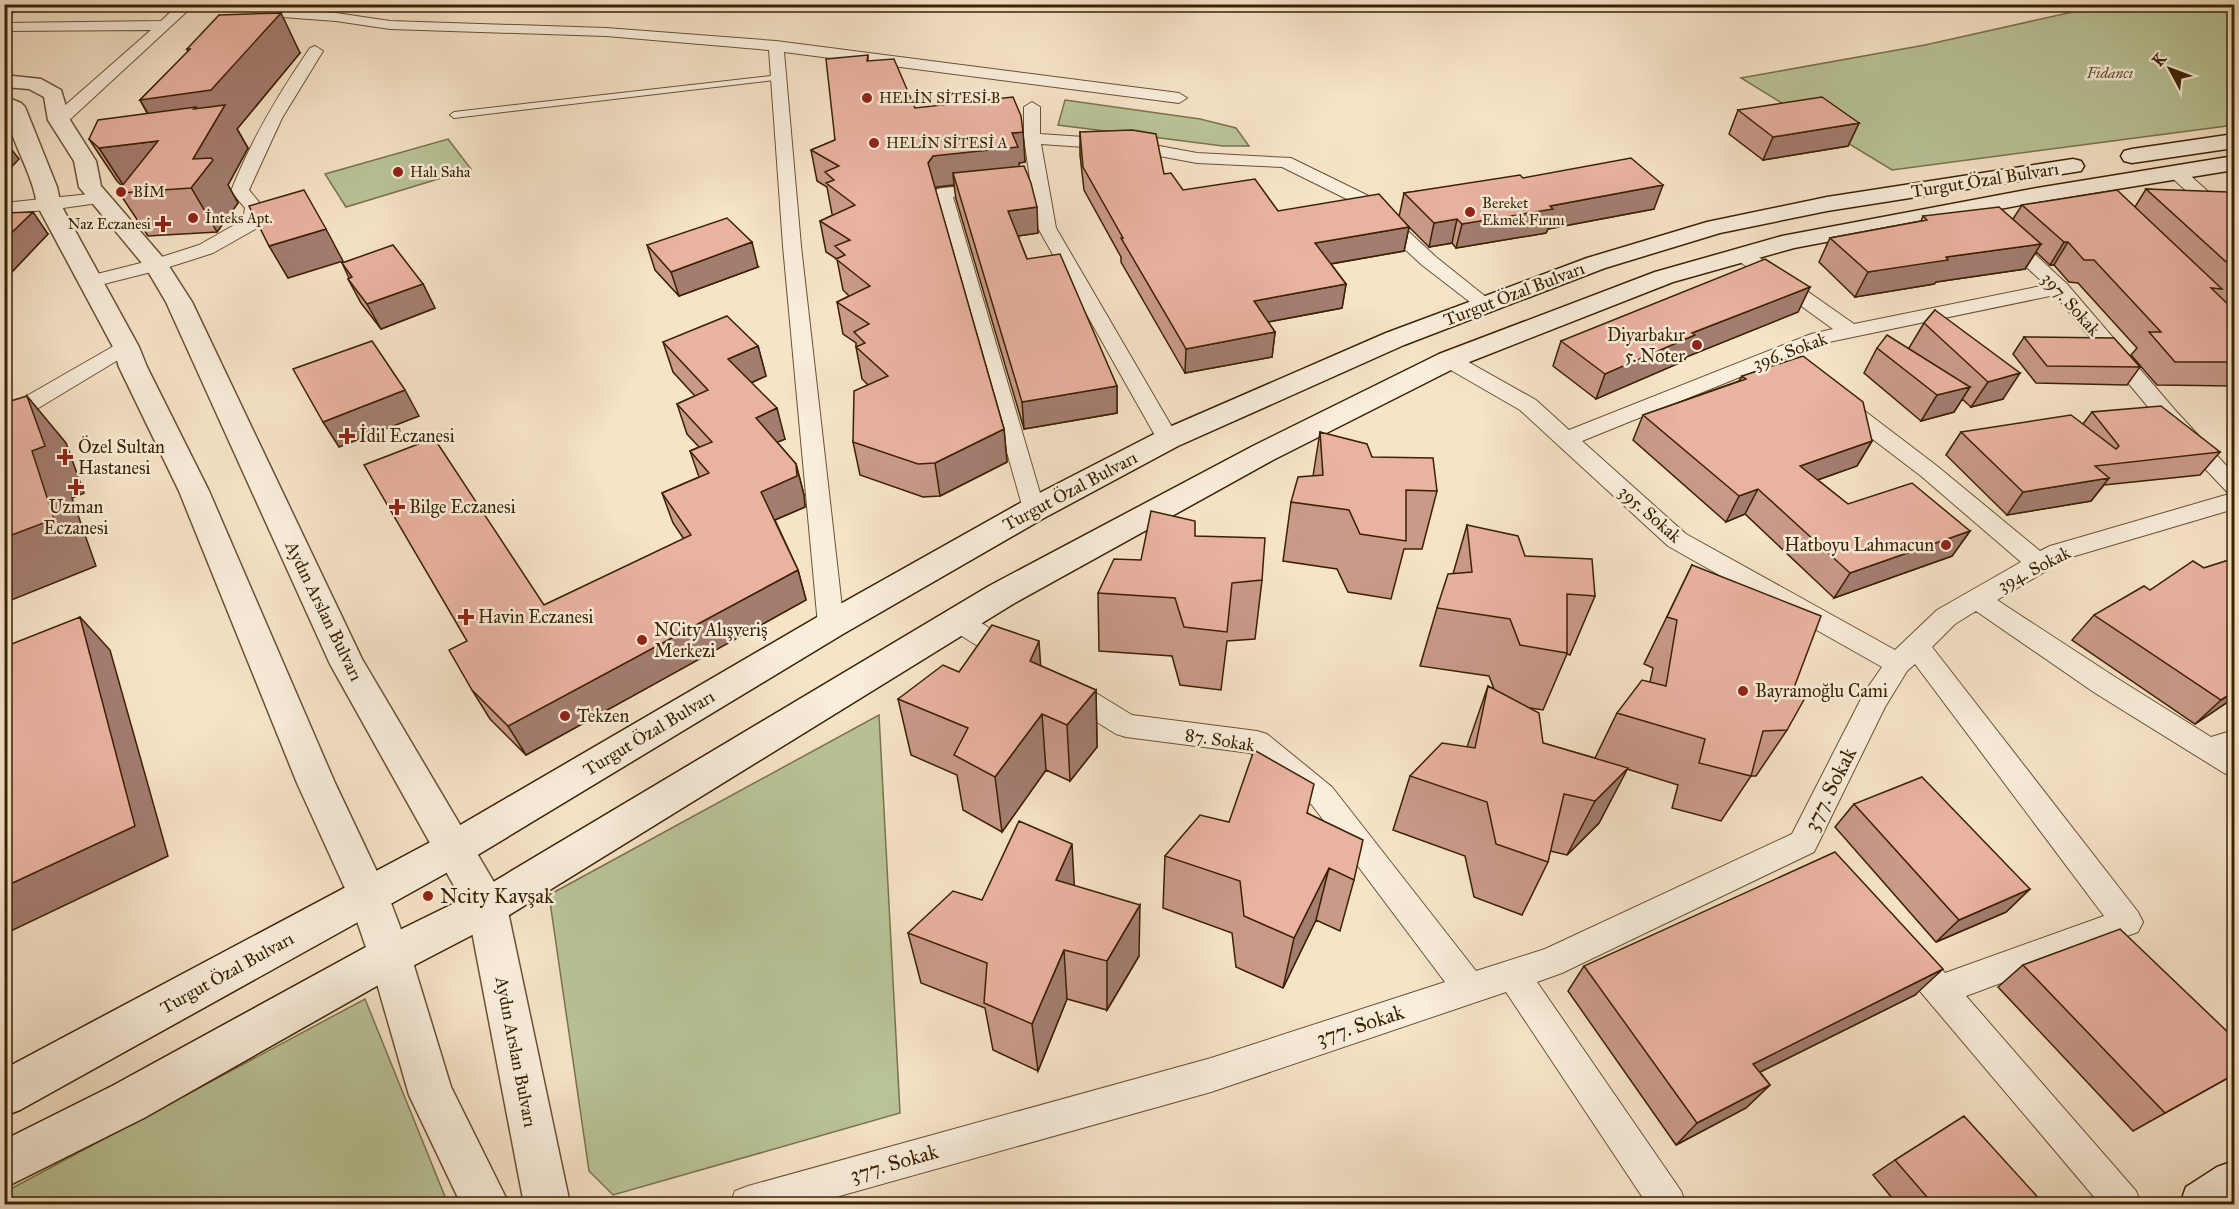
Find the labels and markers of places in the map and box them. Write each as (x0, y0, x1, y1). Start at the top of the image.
place label: HELİN SİTESİ B (879, 89, 1000, 107)
marker: HELİN SİTESİ B (860, 91, 874, 105)
place label: HELİN SİTESİ A (886, 134, 1008, 152)
marker: HELİN SİTESİ A (867, 136, 881, 150)
place label: Halı Saha (410, 163, 471, 181)
marker: Halı Saha (391, 165, 405, 179)
place label: BİM (133, 183, 165, 201)
marker: BİM (114, 185, 128, 199)
place label: Bereket Ekmek Fırını (1482, 194, 1565, 229)
marker: Bereket Ekmek Fırını (1463, 205, 1477, 219)
place label: İnteks Apt. (205, 209, 273, 227)
marker: İnteks Apt. (186, 211, 200, 225)
place label: Naz Eczanesi (68, 215, 151, 233)
marker: Naz Eczanesi (156, 217, 170, 231)
place label: Diyarbakır 5. Noter (1607, 324, 1685, 367)
marker: Diyarbakır 5. Noter (1690, 338, 1704, 352)
place label: İdil Eczanesi (359, 424, 455, 447)
marker: İdil Eczanesi (340, 429, 354, 443)
place label: Özel Sultan Hastanesi (78, 435, 165, 479)
marker: Özel Sultan Hastanesi (56, 448, 74, 466)
marker: Uzman Eczanesi (69, 480, 83, 494)
place label: Uzman Eczanesi (43, 496, 109, 539)
place label: Bilge Eczanesi (409, 496, 516, 519)
marker: Bilge Eczanesi (390, 500, 404, 514)
place label: Hatboyu Lahmacun (1784, 534, 1934, 556)
marker: Hatboyu Lahmacun (1939, 538, 1953, 552)
place label: Havin Eczanesi (478, 606, 593, 628)
marker: Havin Eczanesi (459, 610, 473, 624)
place label: NCity Alışveriş Merkezi (654, 619, 768, 662)
marker: NCity Alışveriş Merkezi (635, 633, 649, 647)
place label: Bayramoğlu Cami (1755, 680, 1888, 703)
marker: Bayramoğlu Cami (1736, 684, 1750, 698)
place label: Tekzen (577, 705, 629, 727)
marker: Tekzen (558, 709, 572, 723)
place label: Ncity Kavşak (440, 883, 554, 909)
marker: Ncity Kavşak (421, 889, 435, 903)

